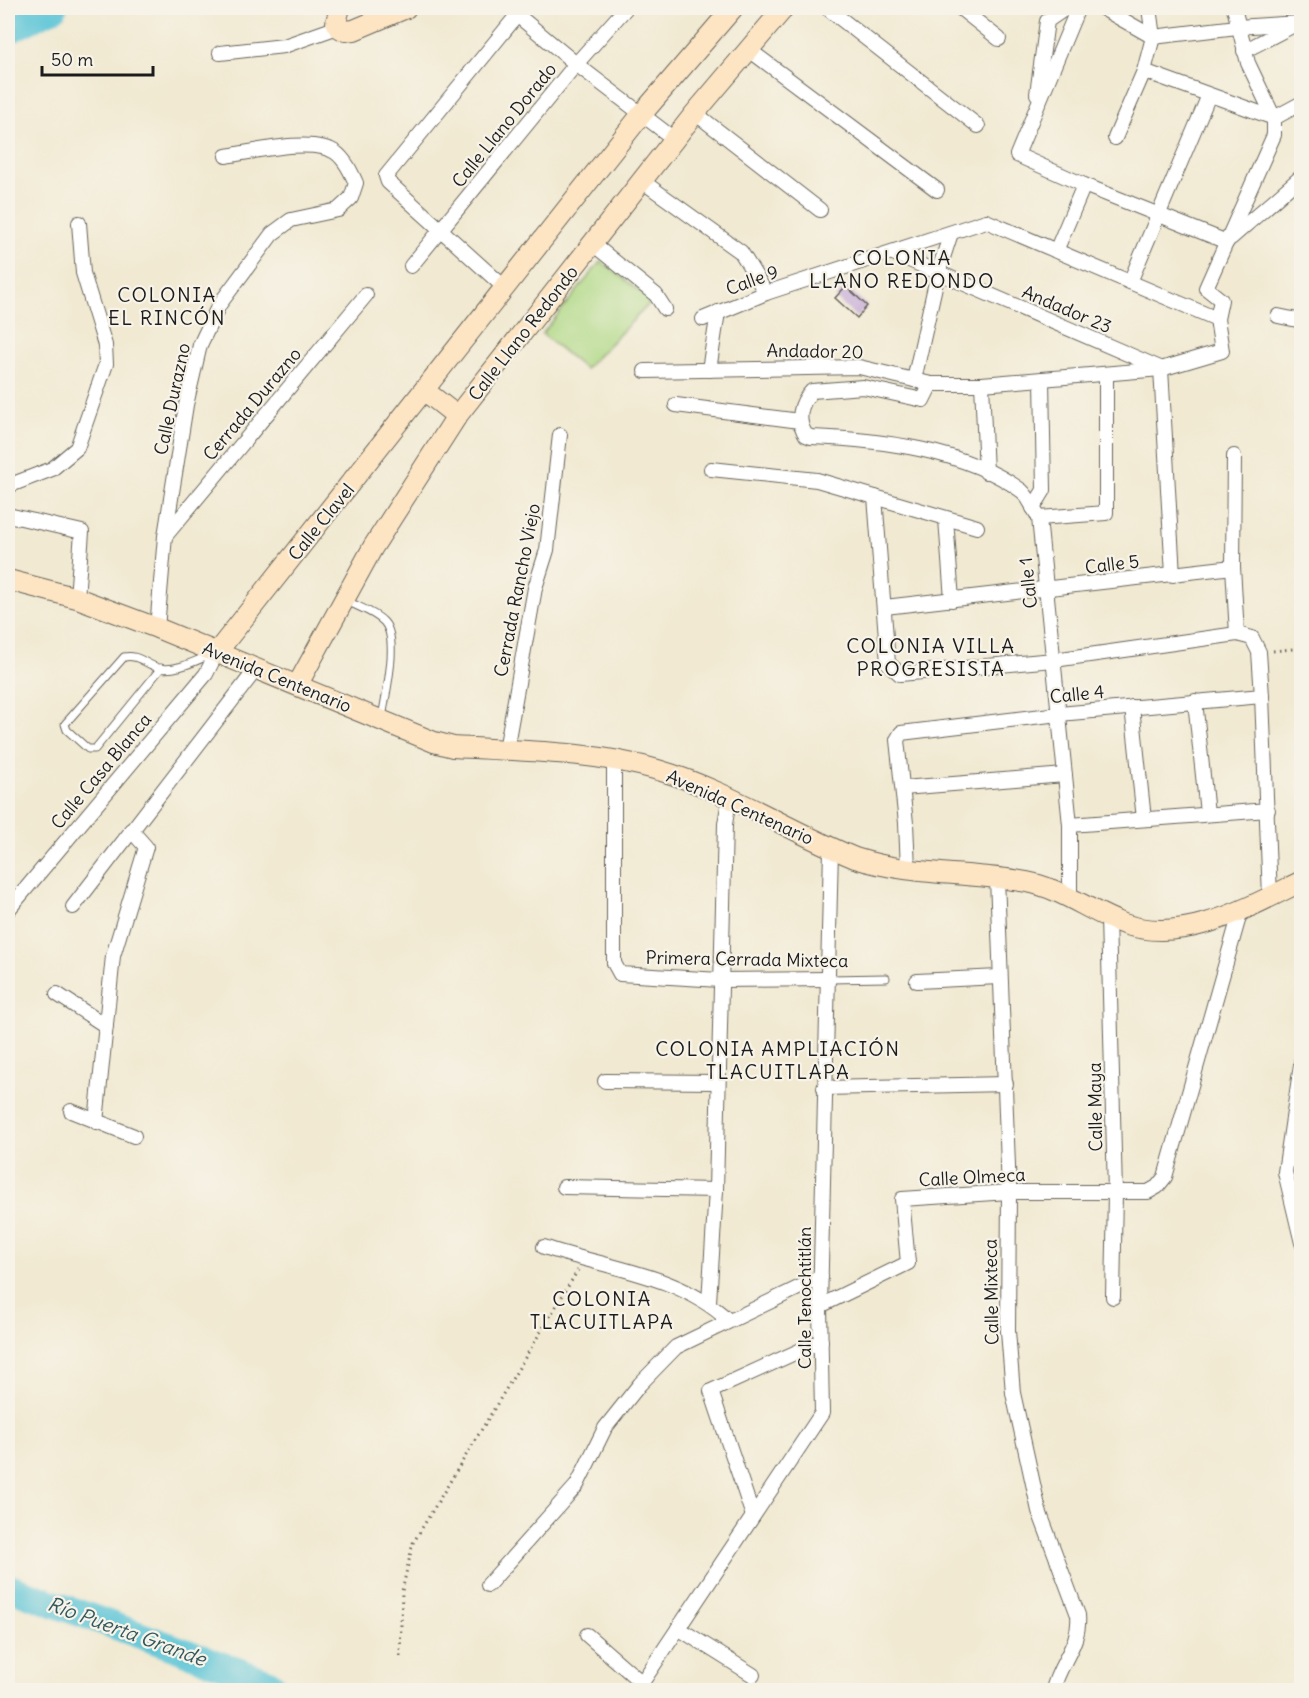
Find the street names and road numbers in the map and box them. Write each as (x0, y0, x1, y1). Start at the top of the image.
street label: Calle Llano Dorado (447, 58, 561, 192)
street label: Calle 9 (723, 260, 781, 300)
street label: Calle Llano Redondo (463, 261, 583, 405)
street label: Andador 23 (1019, 280, 1115, 338)
street label: Andador 20 (766, 339, 864, 363)
street label: Calle Durazno (149, 341, 195, 457)
street label: Cerrada Durazno (198, 343, 306, 465)
street label: Calle Clavel (283, 479, 359, 565)
street label: Cerrada Rancho Viejo (489, 501, 545, 679)
street label: Calle 5 (1084, 549, 1140, 579)
street label: Calle 1 (1014, 556, 1042, 610)
street label: Avenida Centenario (199, 637, 355, 717)
street label: Calle 4 (1049, 680, 1105, 708)
street label: Calle Casa Blanca (46, 708, 156, 834)
street label: Avenida Centenario (663, 764, 817, 850)
street label: Primera Cerrada Mixteca (646, 946, 848, 972)
street label: Calle Maya (1083, 1062, 1107, 1152)
street label: Calle Olmeca (918, 1163, 1026, 1191)
street label: Calle Tenochtitlán (793, 1227, 816, 1369)
street label: Calle Mixteca (979, 1239, 1003, 1345)

